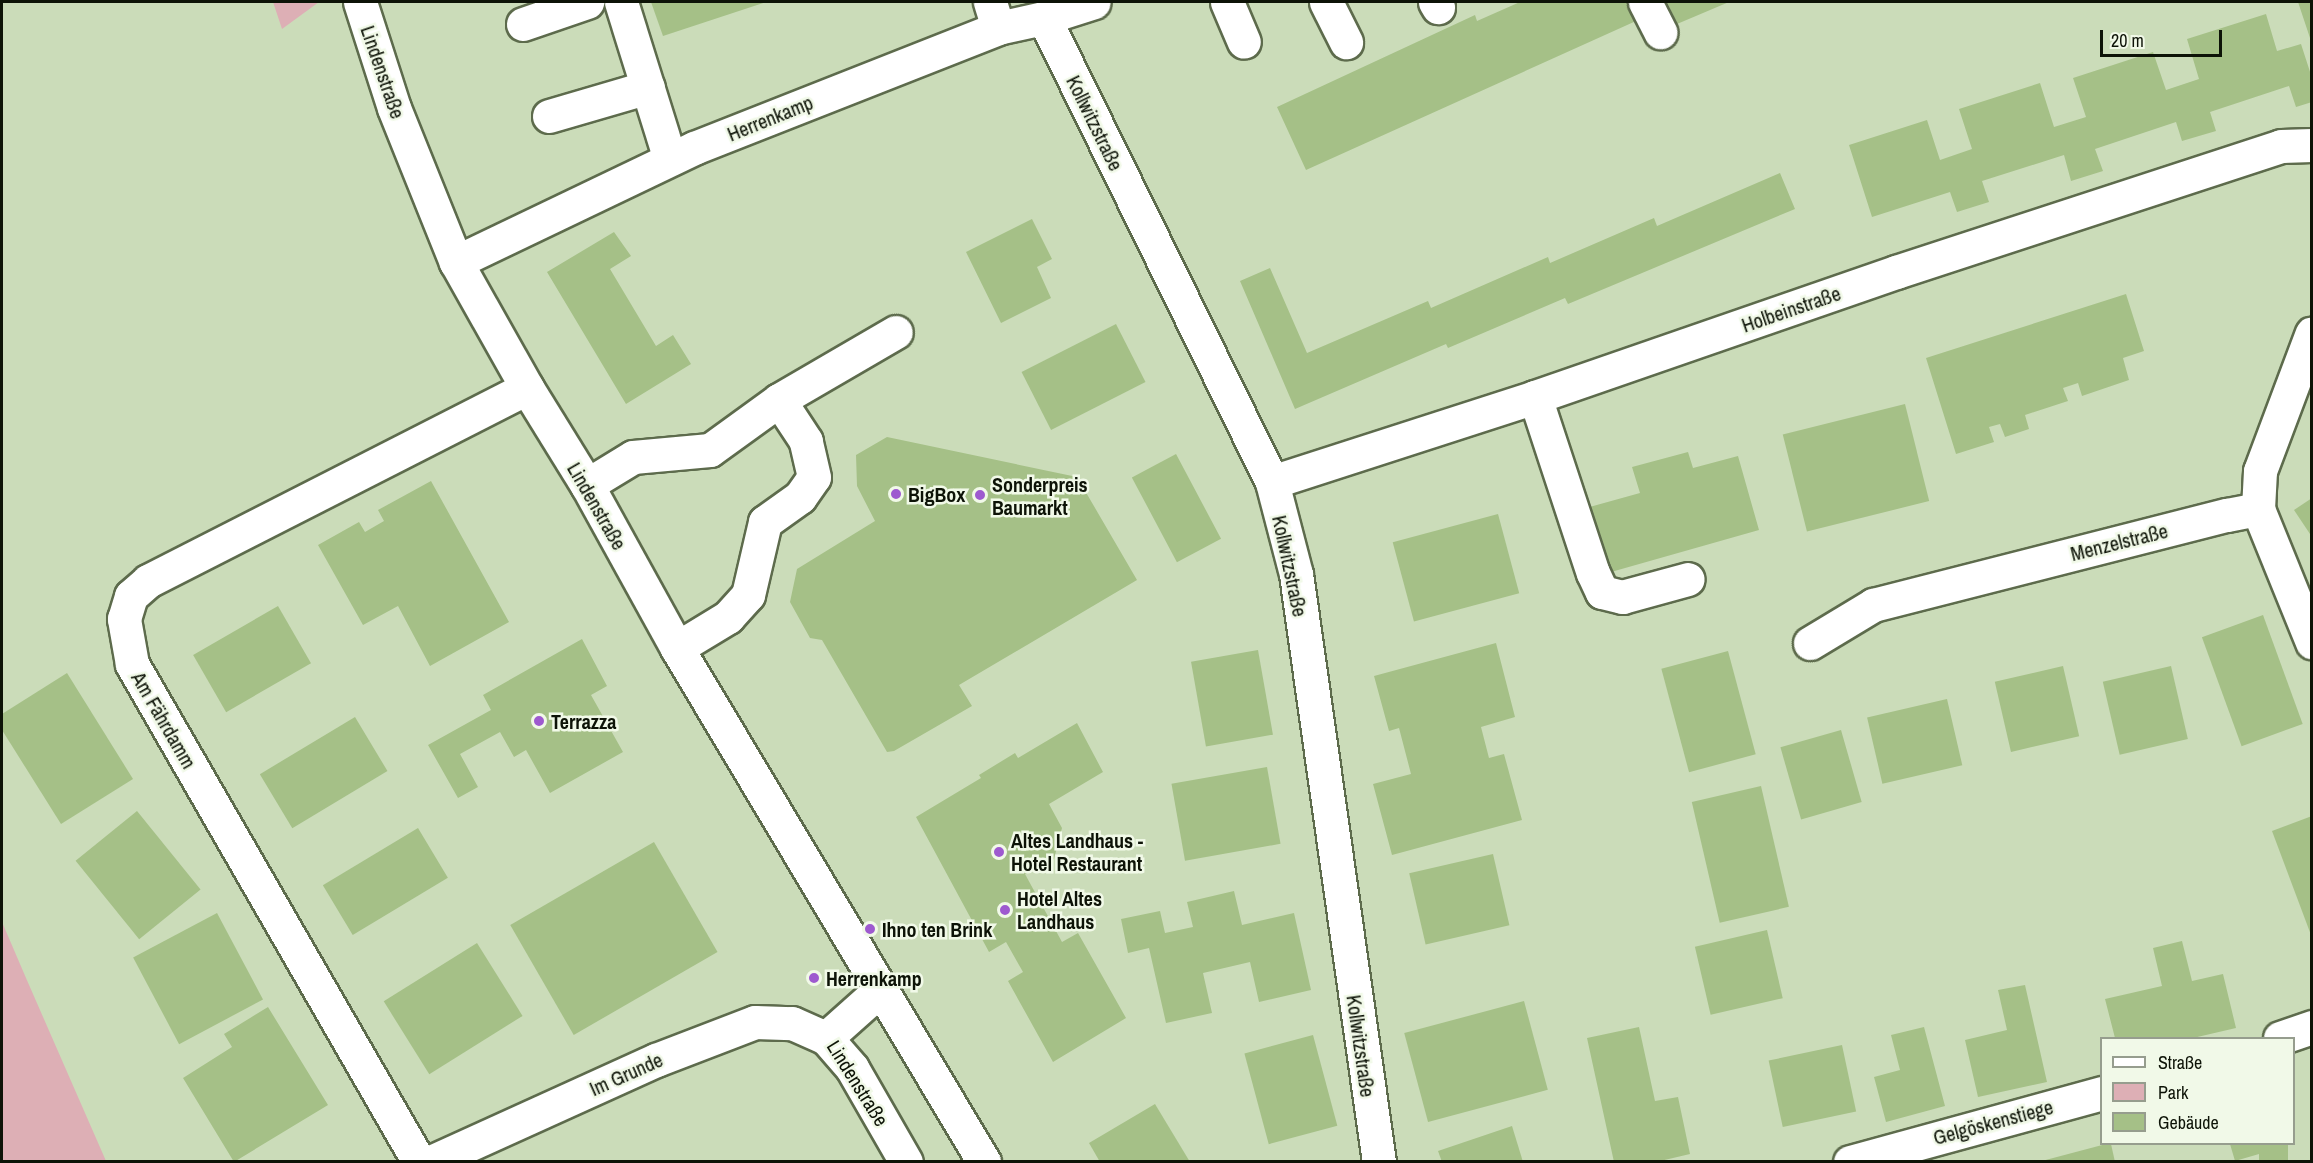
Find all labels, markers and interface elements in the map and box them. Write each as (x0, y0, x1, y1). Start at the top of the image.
scale bar (2103, 18, 2224, 56)
street label: Lindenstraße (356, 22, 410, 122)
text: 20 m (2111, 28, 2144, 53)
street label: Kollwitzstraße (1062, 71, 1128, 175)
street label: Herrenkamp (724, 90, 816, 146)
street label: Holbeinstraße (1738, 281, 1844, 337)
street label: Lindenstraße (562, 458, 632, 554)
place label: Sonderpreis Baumarkt (992, 472, 1088, 519)
place label: BigBox (908, 482, 965, 506)
marker: BigBox (889, 487, 903, 501)
marker: Sonderpreis Baumarkt (973, 488, 987, 502)
street label: Kollwitzstraße (1268, 513, 1312, 619)
street label: Menzelstraße (2068, 518, 2170, 566)
street label: Am Fährdamm (127, 667, 201, 773)
place label: Terrazza (551, 709, 616, 733)
marker: Terrazza (532, 714, 546, 728)
place label: Altes Landhaus - Hotel Restaurant (1011, 828, 1143, 875)
marker: Altes Landhaus - Hotel Restaurant (992, 845, 1006, 859)
place label: Hotel Altes Landhaus (1017, 886, 1103, 933)
marker: Hotel Altes Landhaus (998, 903, 1012, 917)
place label: Ihno ten Brink (882, 917, 992, 941)
marker: Ihno ten Brink (863, 922, 877, 936)
place label: Herrenkamp (826, 966, 922, 990)
marker: Herrenkamp (807, 971, 821, 985)
street label: Kollwitzstraße (1342, 993, 1380, 1099)
street label: Lindenstraße (822, 1036, 894, 1130)
legend (2100, 1037, 2295, 1145)
street label: Im Grunde (586, 1047, 666, 1101)
text: Straße (2158, 1050, 2202, 1075)
text: Park (2158, 1080, 2188, 1105)
street label: Gelgöskenstiege (1930, 1094, 2056, 1150)
text: Gebäude (2158, 1110, 2219, 1135)

